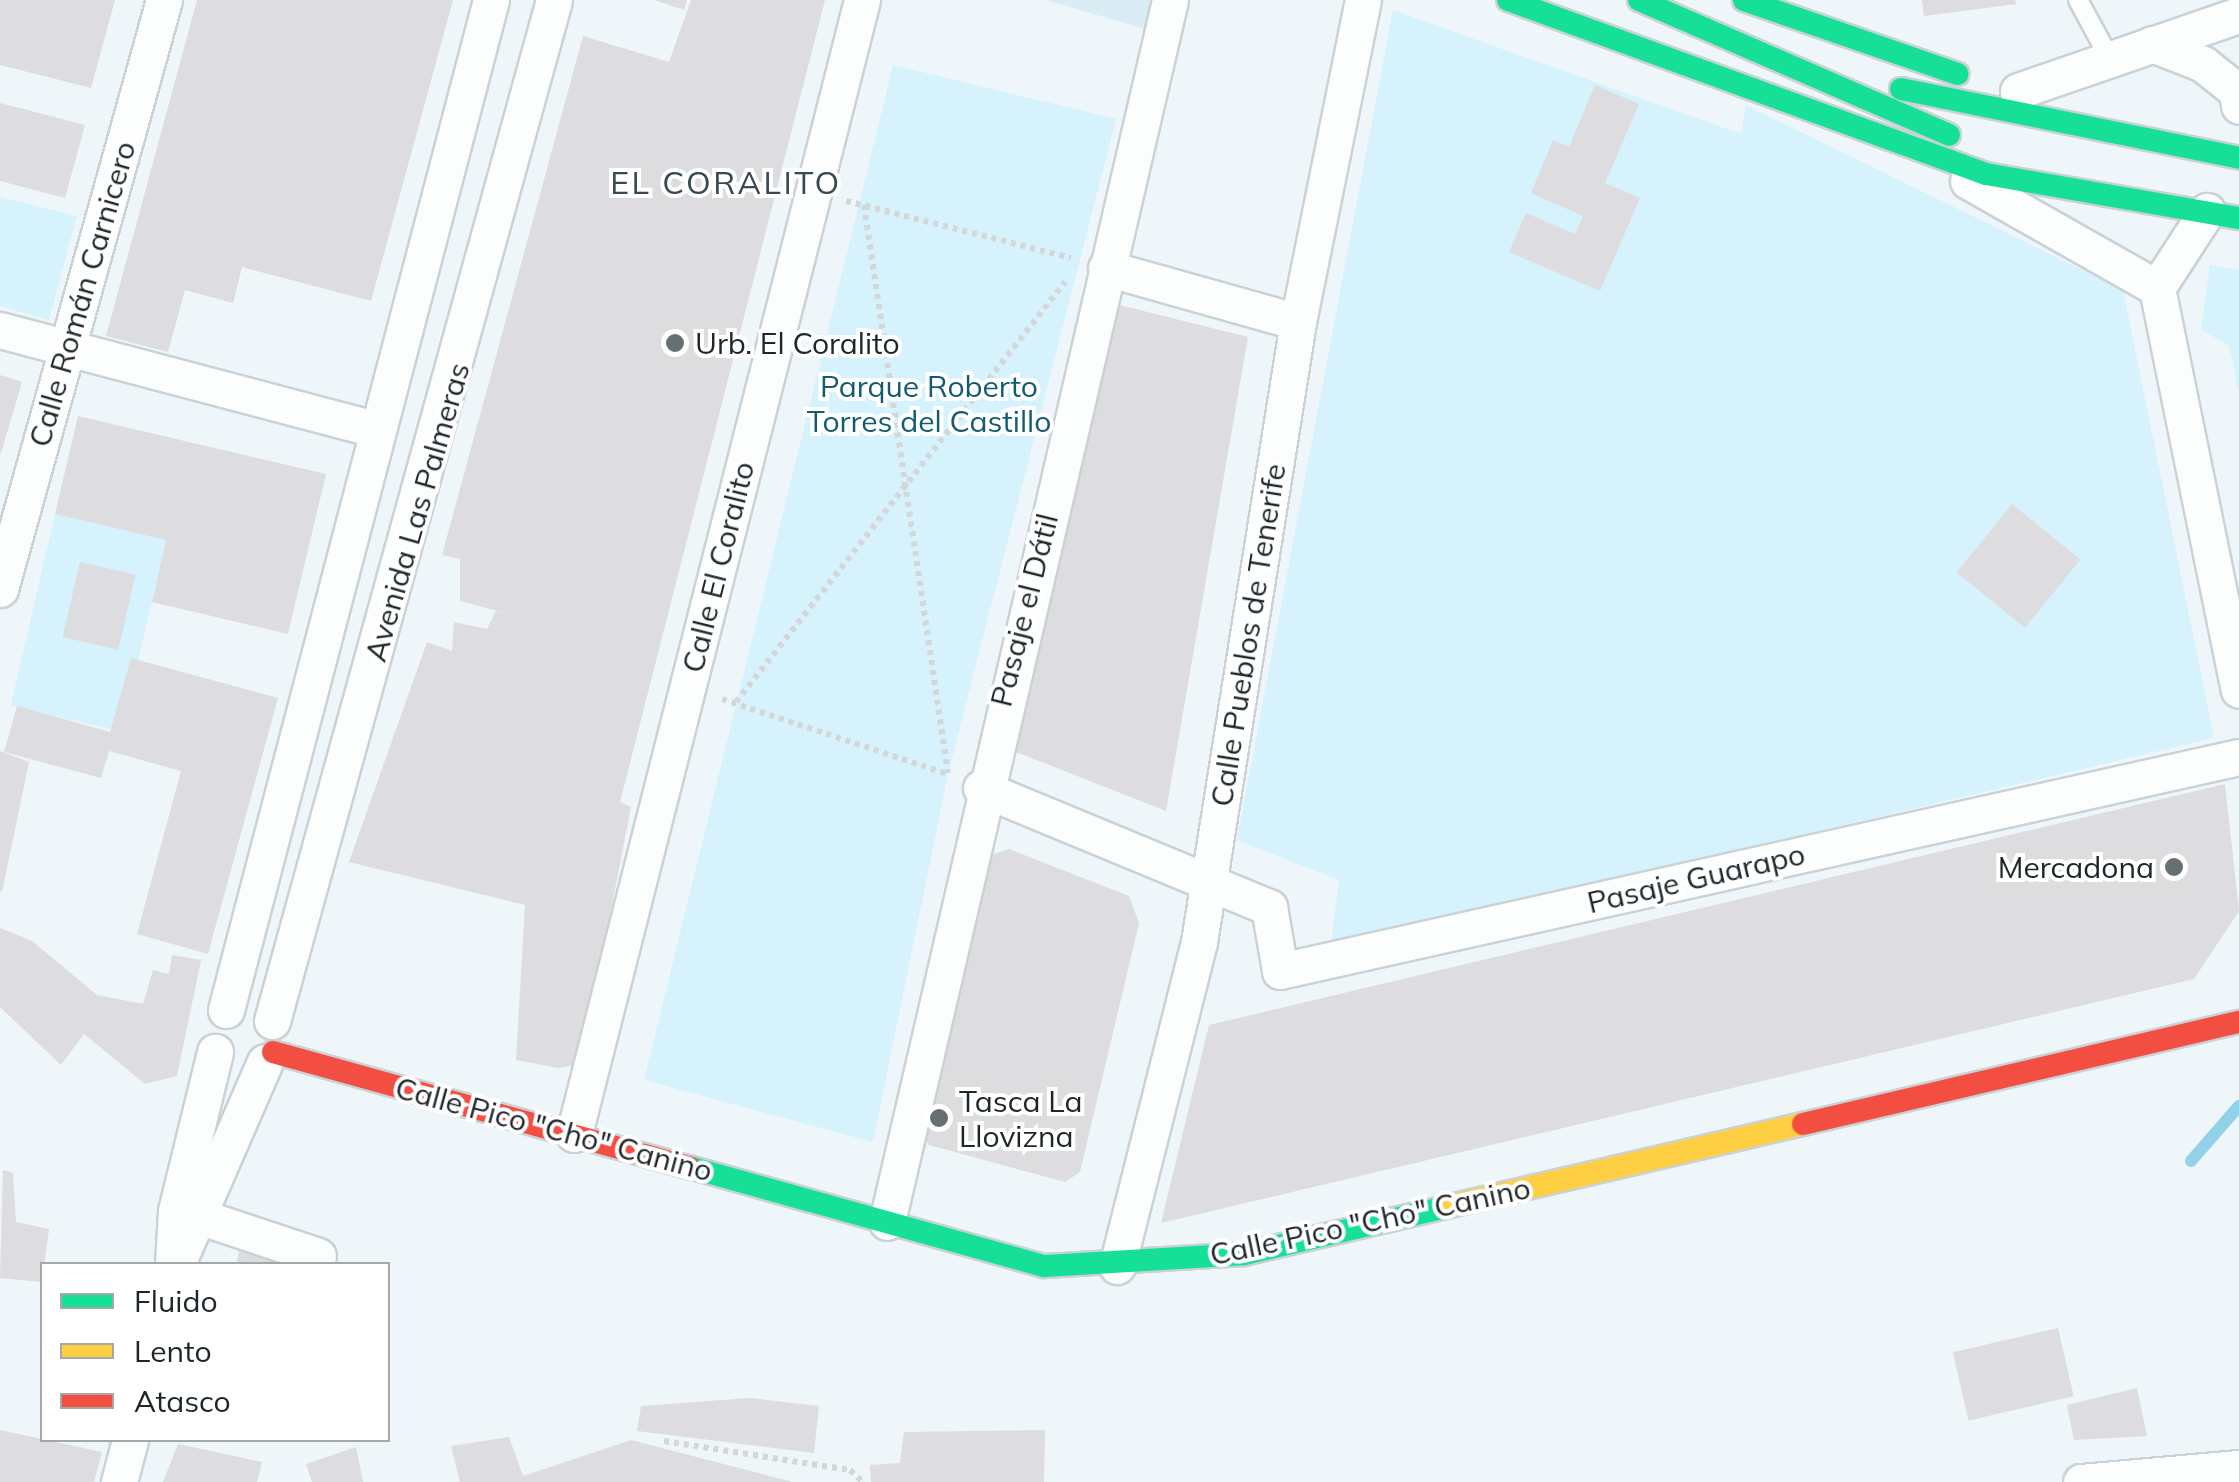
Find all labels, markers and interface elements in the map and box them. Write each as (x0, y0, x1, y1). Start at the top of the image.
street label: Calle Román Carnicero (21, 137, 143, 451)
district label: EL CORALITO (610, 163, 842, 201)
place label: Urb. El Coralito (695, 325, 900, 361)
marker: Urb. El Coralito (664, 332, 686, 354)
street label: Avenida Las Palmeras (357, 358, 477, 666)
park label: Parque Roberto Torres del Castillo (807, 368, 1051, 438)
street label: Calle El Coralito (674, 458, 762, 676)
street label: Calle Pueblos de Tenerife (1203, 461, 1293, 809)
street label: Pasaje el Dátil (983, 510, 1065, 710)
street label: Pasaje Guarapo (1584, 835, 1808, 921)
place label: Mercadona (1998, 849, 2154, 885)
marker: Mercadona (2163, 856, 2185, 878)
street label: Calle Pico "Cho" Canino (392, 1069, 716, 1189)
place label: Tasca La Llovizna (959, 1083, 1083, 1154)
marker: Tasca La Llovizna (928, 1107, 950, 1129)
street label: Calle Pico "Cho" Canino (1206, 1169, 1534, 1273)
legend (40, 1262, 390, 1442)
text: Fluido (134, 1282, 218, 1320)
text: Lento (134, 1332, 212, 1370)
text: Atasco (134, 1382, 231, 1420)

